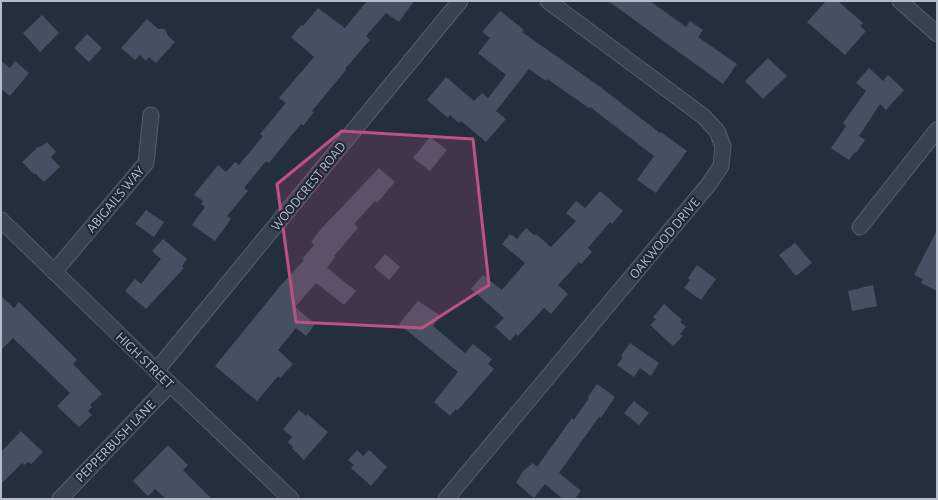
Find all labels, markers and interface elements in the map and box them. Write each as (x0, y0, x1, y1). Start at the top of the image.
street label: WOODCREST ROAD (269, 140, 349, 234)
street label: ABIGAIL'S WAY (84, 163, 148, 236)
street label: OAKWOOD DRIVE (627, 195, 703, 282)
street label: HIGH STREET (113, 330, 176, 392)
street label: PEPPERBUSH LANE (73, 398, 158, 485)

